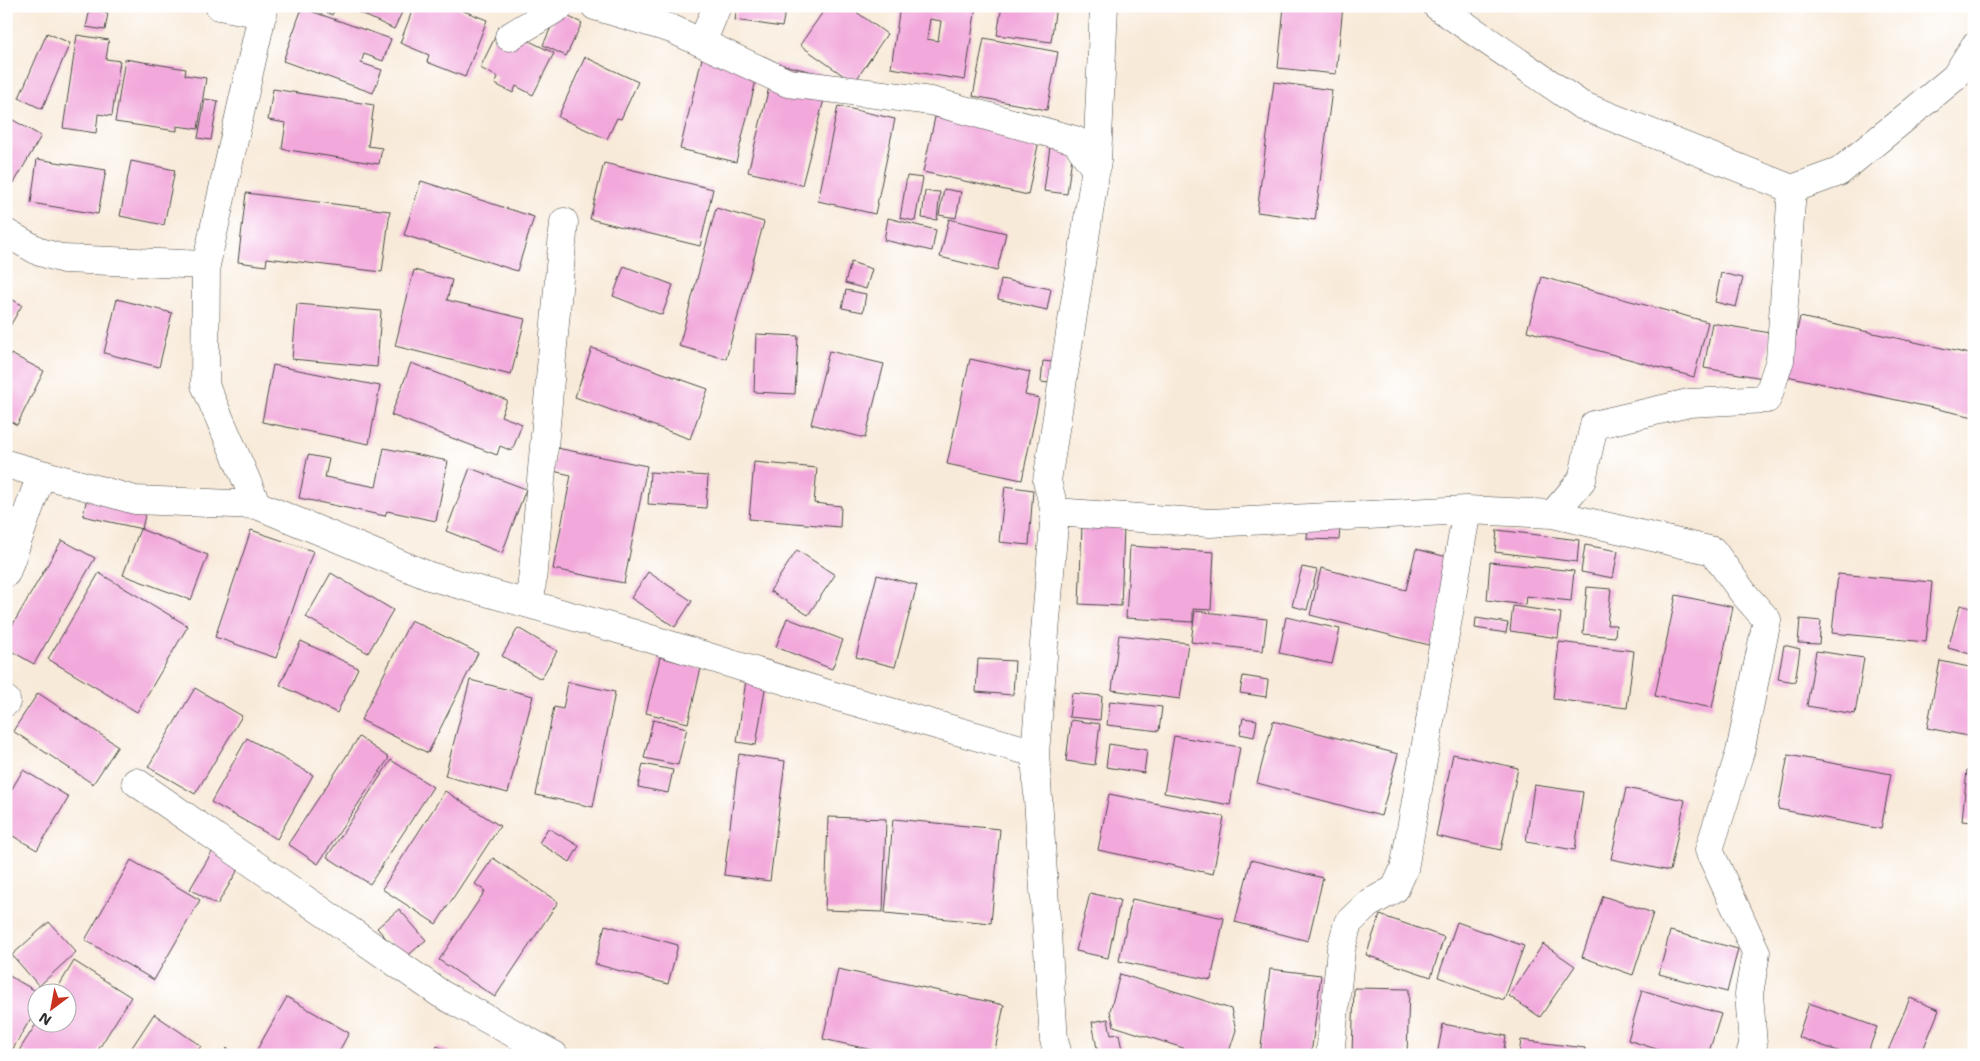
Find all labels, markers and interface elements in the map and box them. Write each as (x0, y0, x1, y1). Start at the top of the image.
north arrow (28, 984, 78, 1034)
text: N (36, 1008, 55, 1030)

